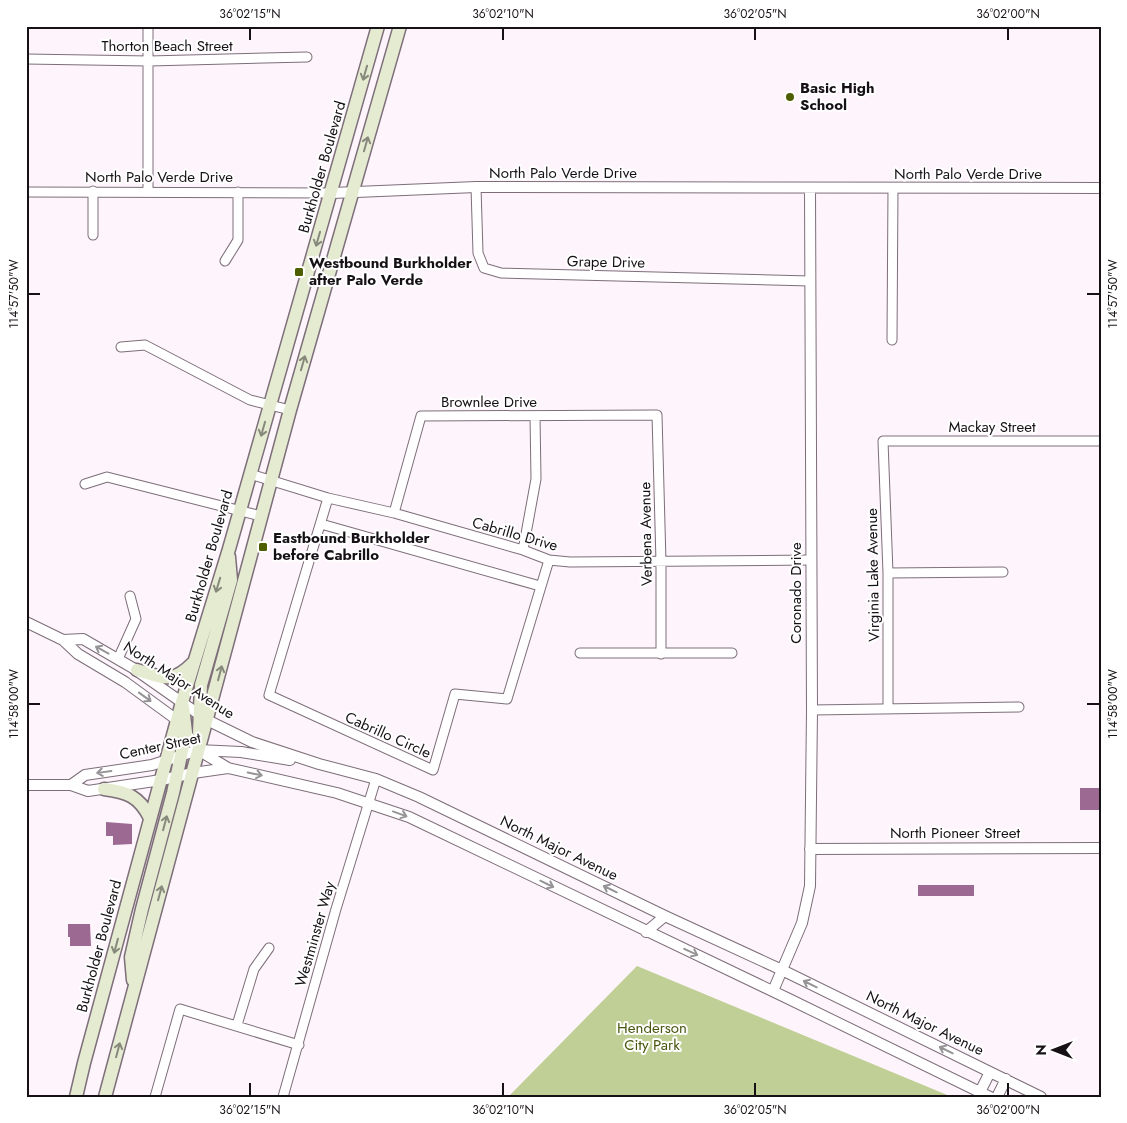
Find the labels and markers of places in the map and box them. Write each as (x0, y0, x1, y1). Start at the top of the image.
place label: Basic High School (800, 77, 875, 116)
marker: Basic High School (784, 91, 796, 103)
place label: Westbound Burkholder after Palo Verde (309, 252, 473, 291)
marker: Westbound Burkholder after Palo Verde (293, 266, 305, 278)
place label: Eastbound Burkholder before Cabrillo (273, 527, 431, 566)
marker: Eastbound Burkholder before Cabrillo (257, 541, 269, 553)

